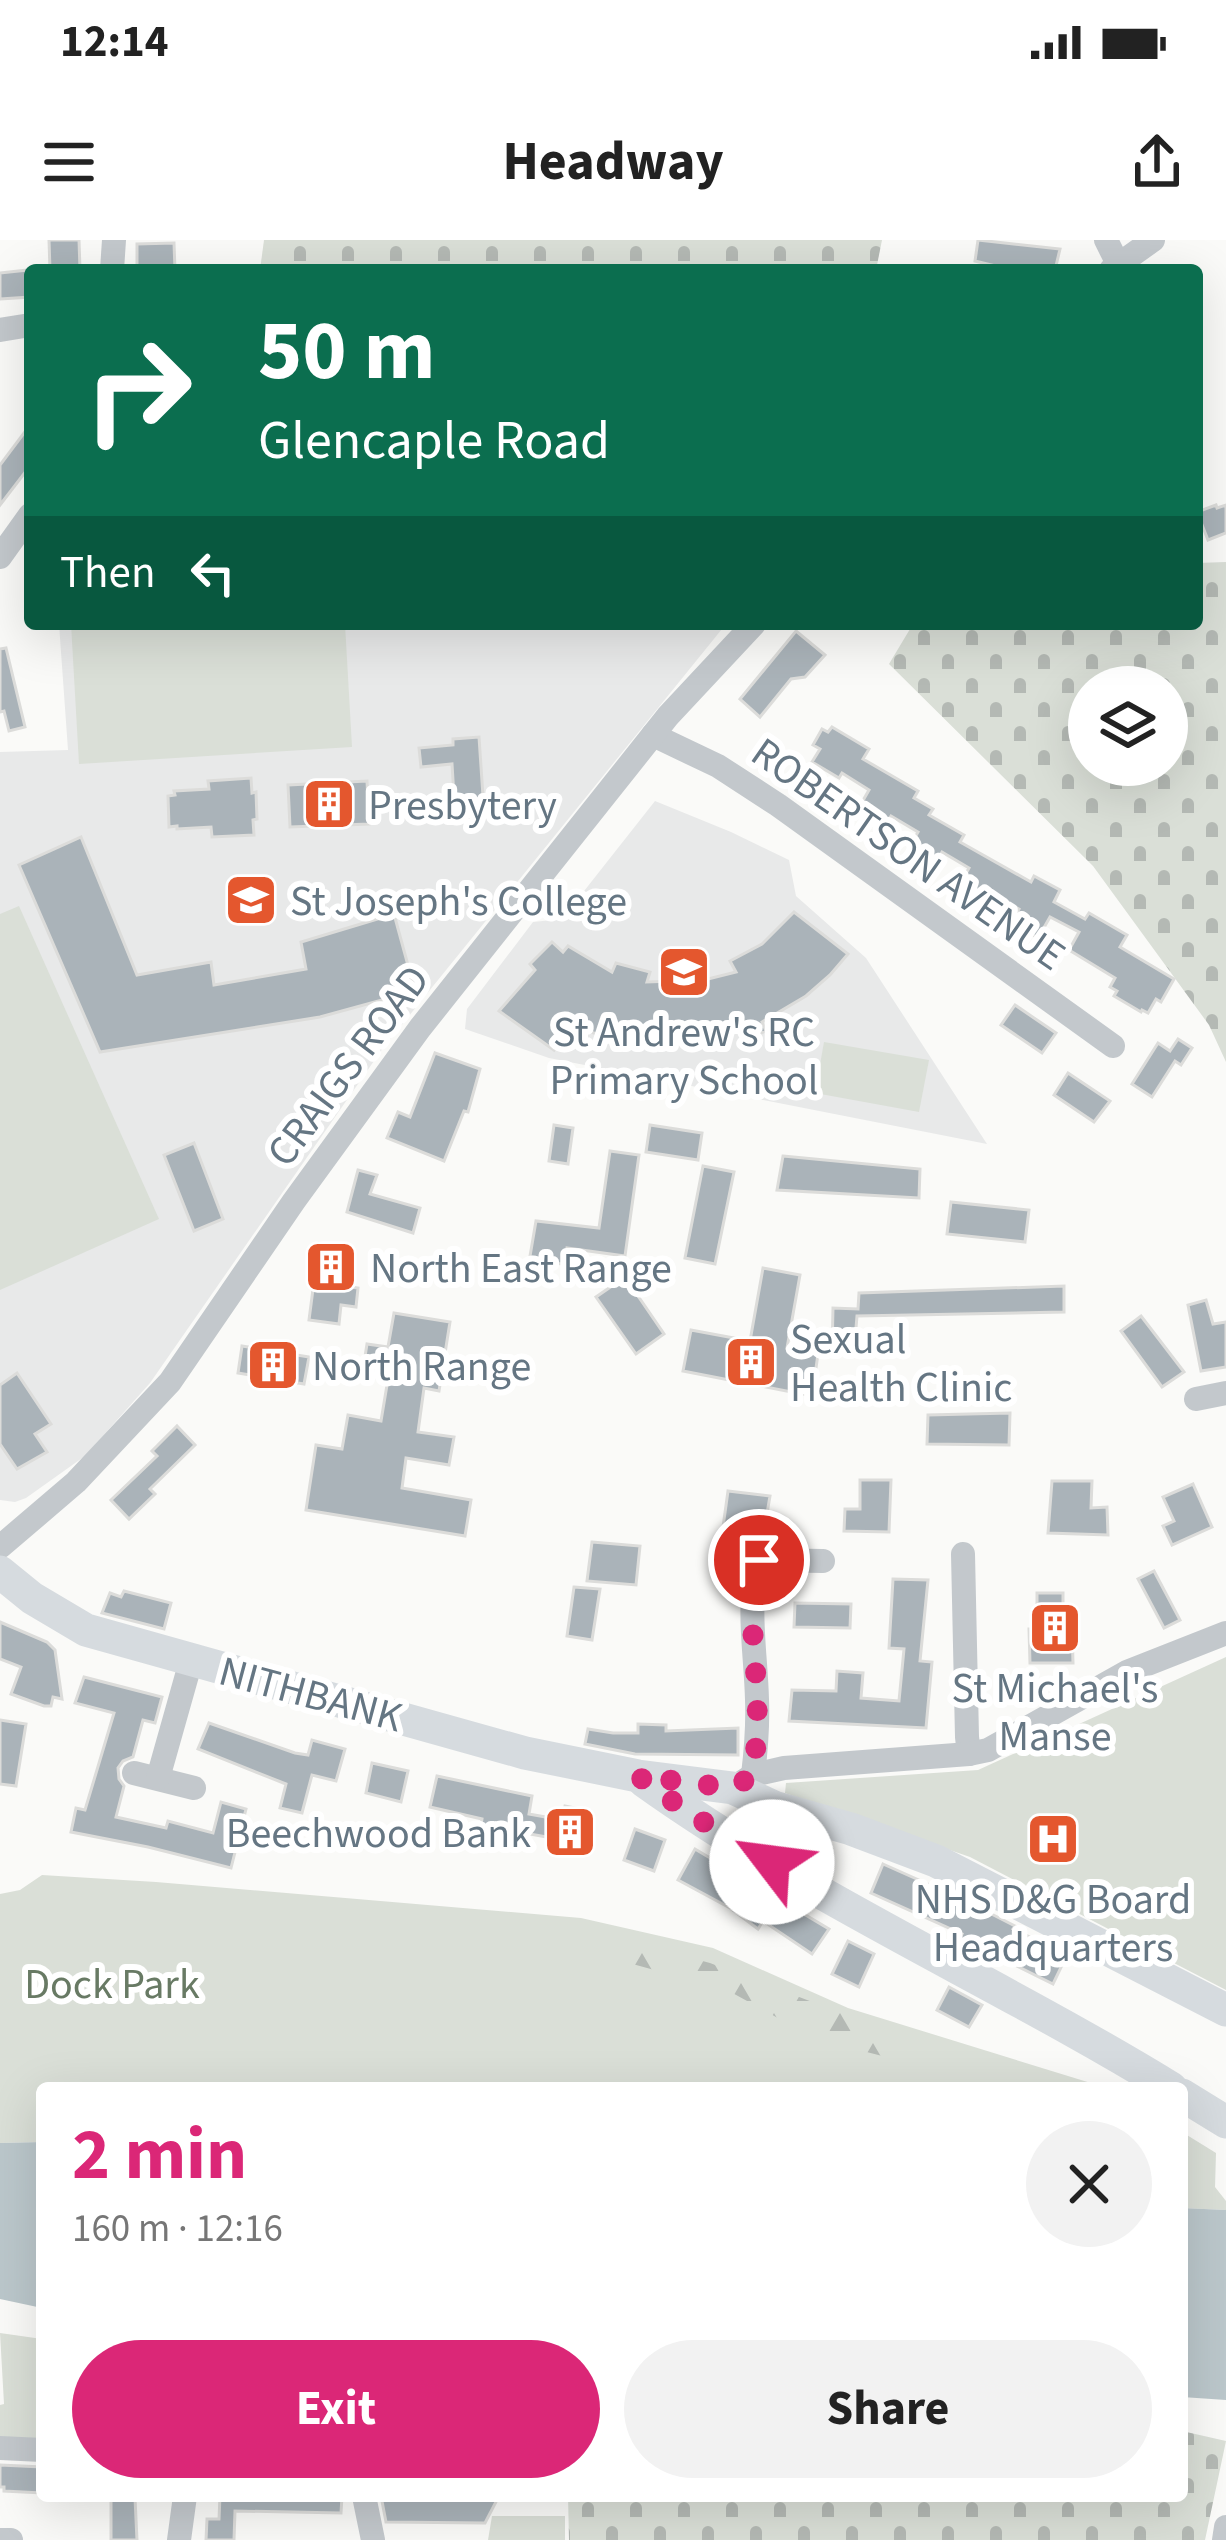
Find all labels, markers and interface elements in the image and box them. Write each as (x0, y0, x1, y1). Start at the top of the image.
text: 12:14 (60, 10, 169, 74)
text: Headway (502, 124, 724, 201)
icon: menu (36, 129, 102, 195)
icon: share (1124, 129, 1190, 195)
text: 50 m (258, 292, 436, 412)
icon: right (60, 312, 216, 468)
text: Glencaple Road (258, 403, 610, 480)
icon: left (180, 540, 246, 606)
text: Then (60, 541, 156, 605)
map controls (1068, 666, 1188, 786)
button: layers (1068, 666, 1188, 786)
street label: ROBERTSON AVENUE (739, 724, 1077, 986)
building icon: Presbytery (301, 776, 357, 832)
place label: Presbytery (368, 776, 557, 836)
school or university icon: St Joseph's College (223, 872, 279, 928)
place label: St Joseph's College (290, 872, 627, 932)
school or university icon: St Andrew's RC Primary School (656, 944, 712, 1000)
street label: CRAIGS ROAD (253, 953, 444, 1179)
place label: St Andrew's RC Primary School (550, 1003, 818, 1111)
building icon: North East Range (303, 1239, 359, 1295)
place label: North East Range (370, 1239, 672, 1299)
place label: Sexual Health Clinic (790, 1310, 1012, 1418)
building icon: Sexual Health Clinic (723, 1334, 779, 1390)
building icon: North Range (245, 1337, 301, 1393)
place label: North Range (312, 1337, 531, 1397)
pin (708, 1509, 810, 1611)
icon: arrive (726, 1527, 792, 1593)
building icon: St Michael's Manse (1027, 1600, 1083, 1656)
street label: NITHBANK (212, 1642, 409, 1748)
place label: St Michael's Manse (952, 1659, 1158, 1767)
position arrow (709, 1799, 835, 1925)
place label: Beechwood Bank (226, 1804, 531, 1864)
building icon: Beechwood Bank (542, 1804, 598, 1860)
hospital icon: NHS D&G Board Headquarters (1025, 1811, 1081, 1867)
place label: NHS D&G Board Headquarters (915, 1870, 1191, 1978)
park label: Dock Park (24, 1955, 200, 2015)
text: 2 min (72, 2104, 247, 2207)
button: close (1026, 2121, 1152, 2247)
text: 160 m · 12:16 (72, 2201, 283, 2257)
button: Exit (72, 2340, 600, 2478)
button: Share (624, 2340, 1152, 2478)

